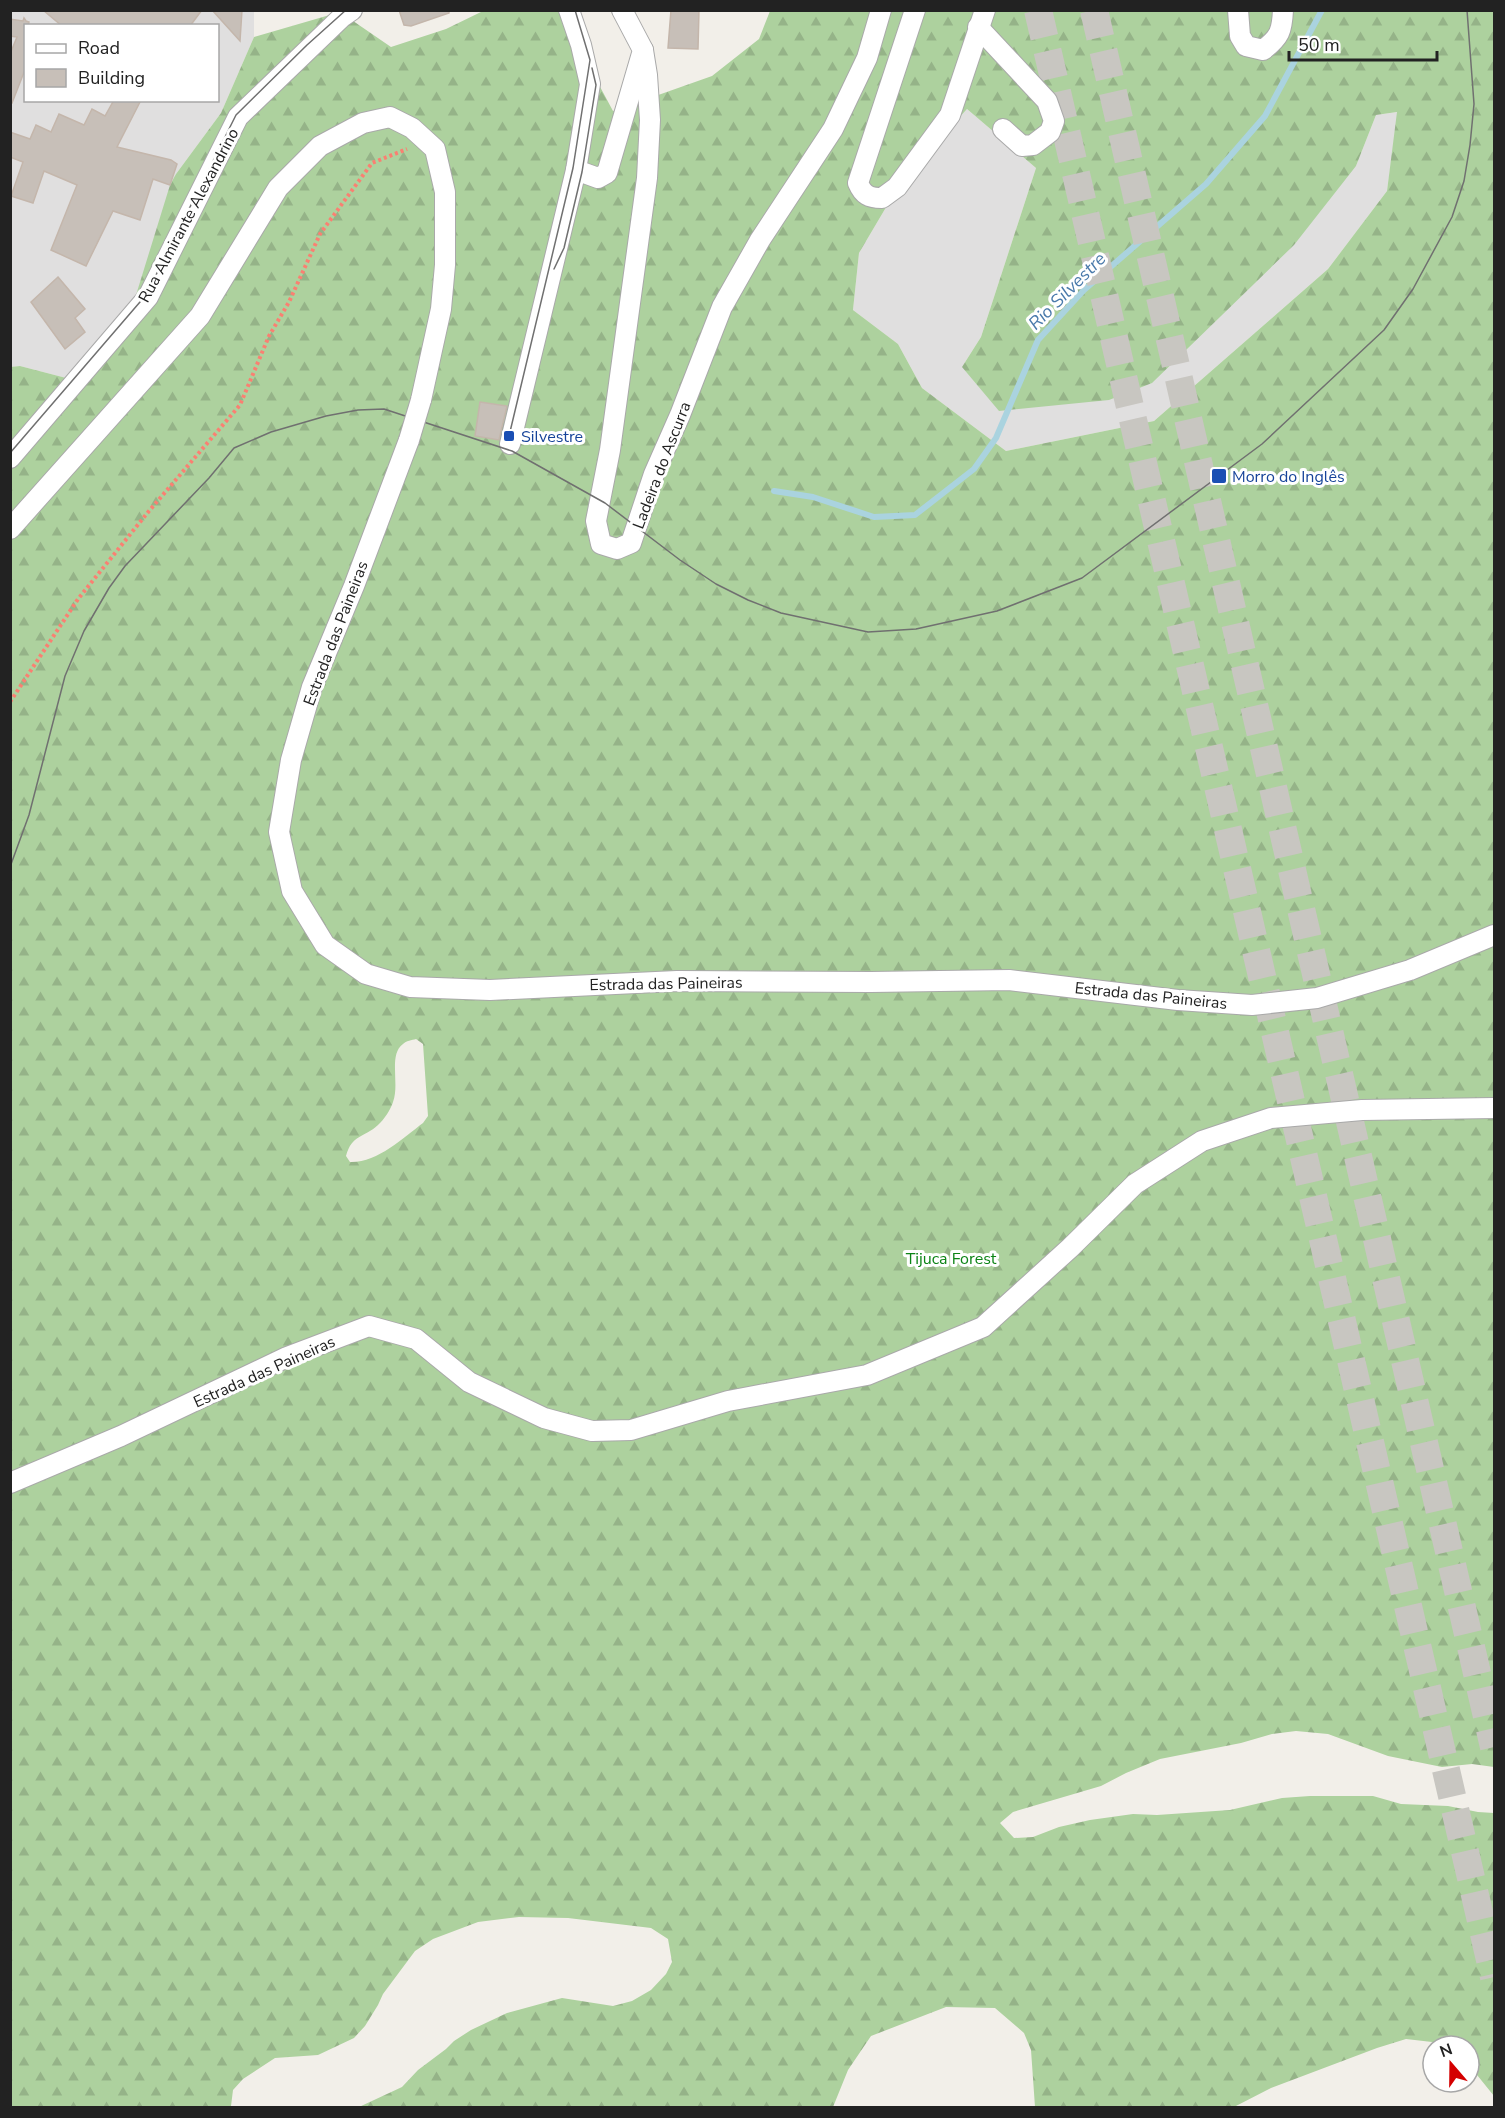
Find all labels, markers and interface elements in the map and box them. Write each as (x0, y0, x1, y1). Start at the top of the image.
legend (24, 24, 219, 102)
scale bar (1289, 24, 1438, 62)
text: 50 m (1298, 33, 1340, 57)
text: Road (78, 36, 120, 60)
text: Building (78, 66, 145, 90)
street label: Rua Almirante Alexandrino (133, 124, 244, 307)
water label: Rio Silvestre (1023, 247, 1111, 335)
street label: Ladeira do Ascurra (628, 398, 696, 532)
place label: Silvestre (521, 426, 583, 448)
marker: Silvestre (502, 429, 516, 443)
place label: Morro do Inglês (1232, 466, 1345, 488)
marker: Morro do Inglês (1210, 467, 1228, 485)
street label: Estrada das Paineiras (298, 558, 374, 709)
street label: Estrada das Paineiras (589, 972, 743, 996)
street label: Estrada das Paineiras (1074, 977, 1228, 1015)
park label: Tijuca Forest (906, 1248, 997, 1270)
street label: Estrada das Paineiras (190, 1331, 339, 1413)
north arrow (1421, 2034, 1481, 2094)
text: N (1437, 2038, 1456, 2063)

